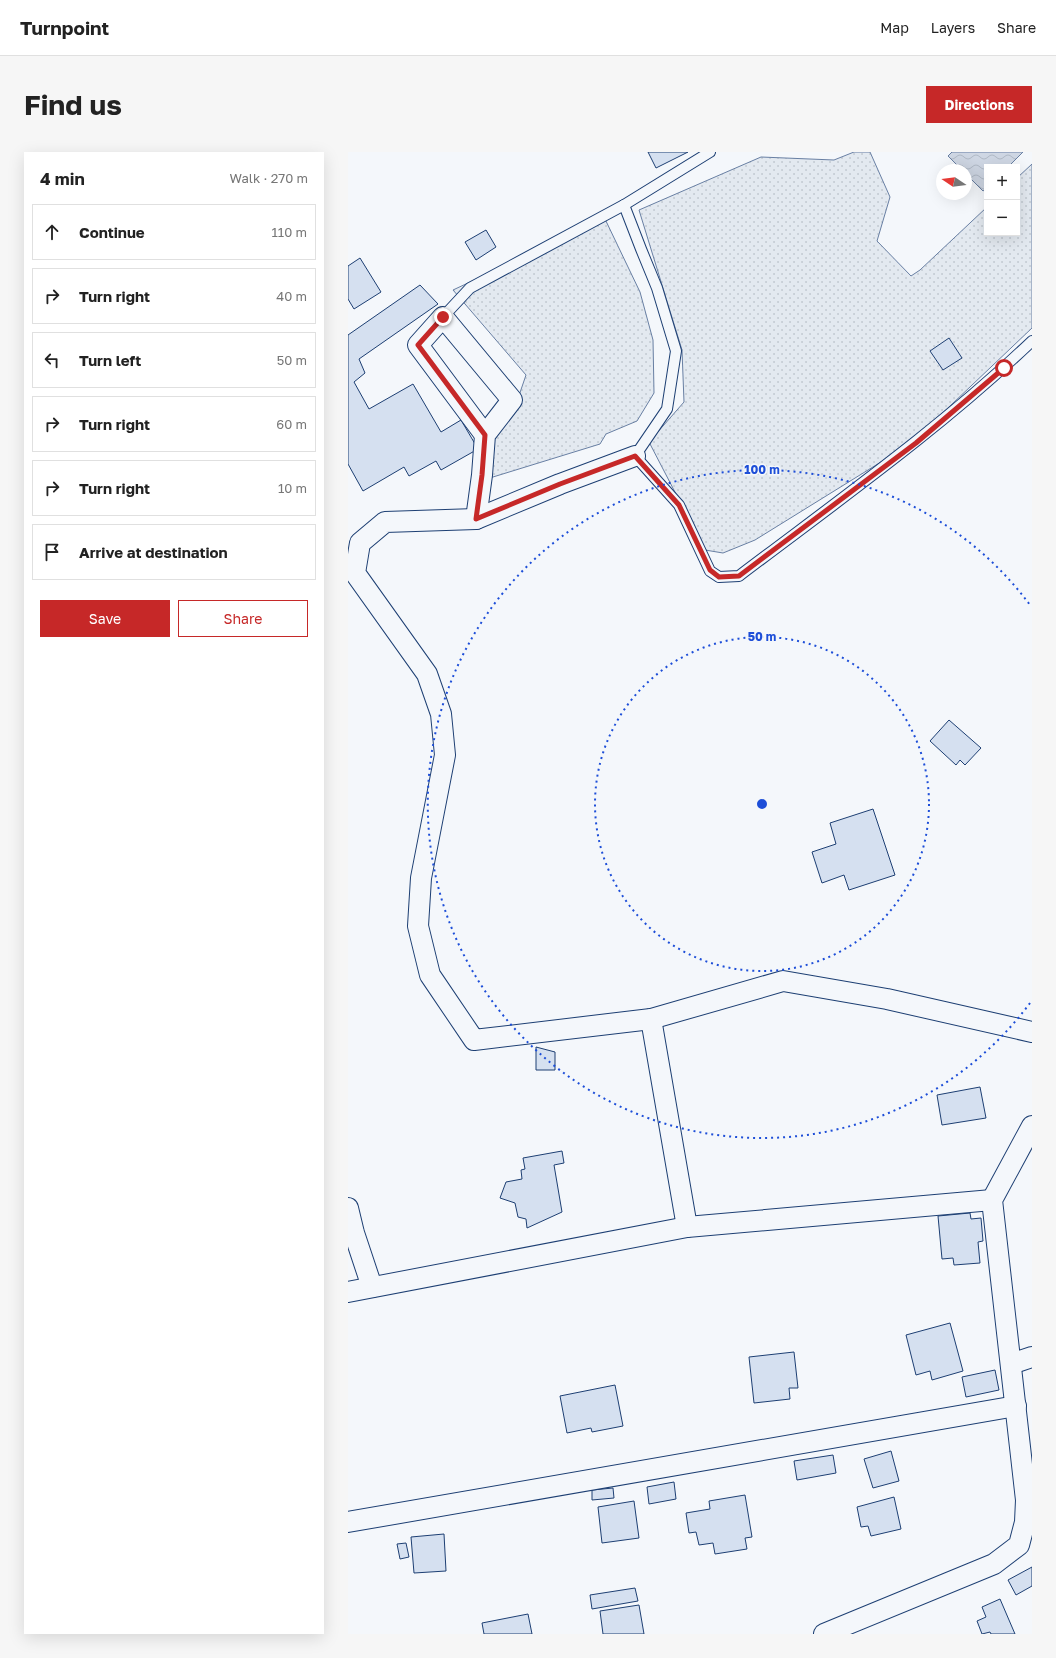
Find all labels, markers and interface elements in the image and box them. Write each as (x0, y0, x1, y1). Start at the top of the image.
text: Turnpoint (20, 16, 109, 39)
text: Map (880, 19, 909, 36)
text: Layers (931, 19, 975, 36)
text: Share (997, 19, 1036, 36)
button: Directions (926, 86, 1032, 123)
text: Find us (24, 88, 122, 121)
north arrow (936, 164, 972, 200)
map controls (984, 164, 1020, 236)
button: + (984, 164, 1020, 200)
text: 4 min (40, 168, 85, 189)
text: Walk · 270 m (230, 170, 308, 186)
button: − (984, 200, 1020, 236)
icon: ahead (41, 221, 63, 243)
text: Continue (79, 223, 145, 241)
text: 110 m (272, 224, 307, 240)
icon: right (41, 285, 63, 307)
text: Turn right (79, 287, 150, 305)
text: 40 m (276, 288, 307, 304)
route end (434, 308, 452, 326)
icon: left (41, 349, 63, 371)
text: Turn left (79, 351, 141, 369)
text: 50 m (277, 352, 307, 368)
route start (995, 359, 1013, 377)
icon: right (41, 413, 63, 435)
text: Turn right (79, 415, 150, 433)
text: 60 m (276, 416, 307, 432)
text: 100 m (744, 462, 780, 477)
icon: right (41, 477, 63, 499)
text: Turn right (79, 479, 150, 497)
text: 10 m (278, 480, 307, 496)
icon: arrive (41, 541, 63, 563)
text: Arrive at destination (79, 543, 228, 561)
button: Save (40, 600, 170, 637)
button: Share (178, 600, 308, 637)
text: 50 m (748, 629, 776, 644)
centre of rings (755, 797, 769, 811)

